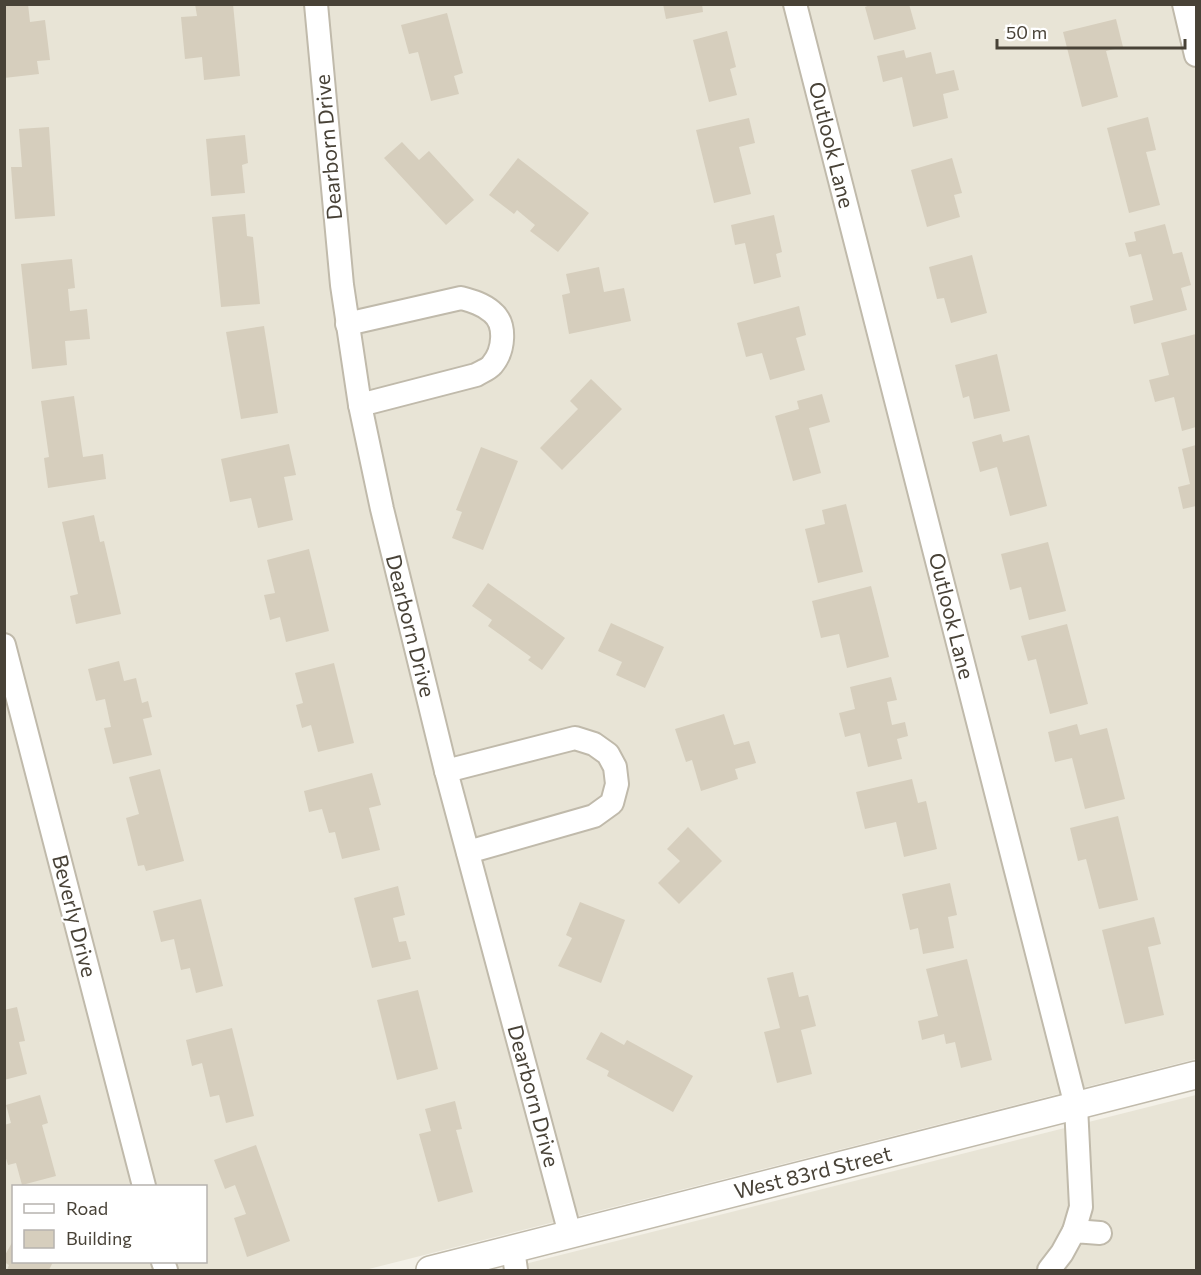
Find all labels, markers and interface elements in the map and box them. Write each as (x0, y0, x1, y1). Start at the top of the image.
scale bar (997, 12, 1184, 50)
text: 50 m (1006, 21, 1047, 43)
street label: Dearborn Drive (309, 73, 346, 221)
street label: Outlook Lane (805, 79, 860, 210)
street label: Outlook Lane (925, 550, 980, 681)
street label: Dearborn Drive (382, 552, 441, 700)
street label: Beverly Drive (48, 852, 103, 979)
street label: Dearborn Drive (503, 1022, 565, 1169)
street label: West 83rd Street (731, 1140, 894, 1203)
legend (12, 1185, 207, 1263)
text: Road (66, 1197, 108, 1219)
text: Building (66, 1227, 132, 1249)

